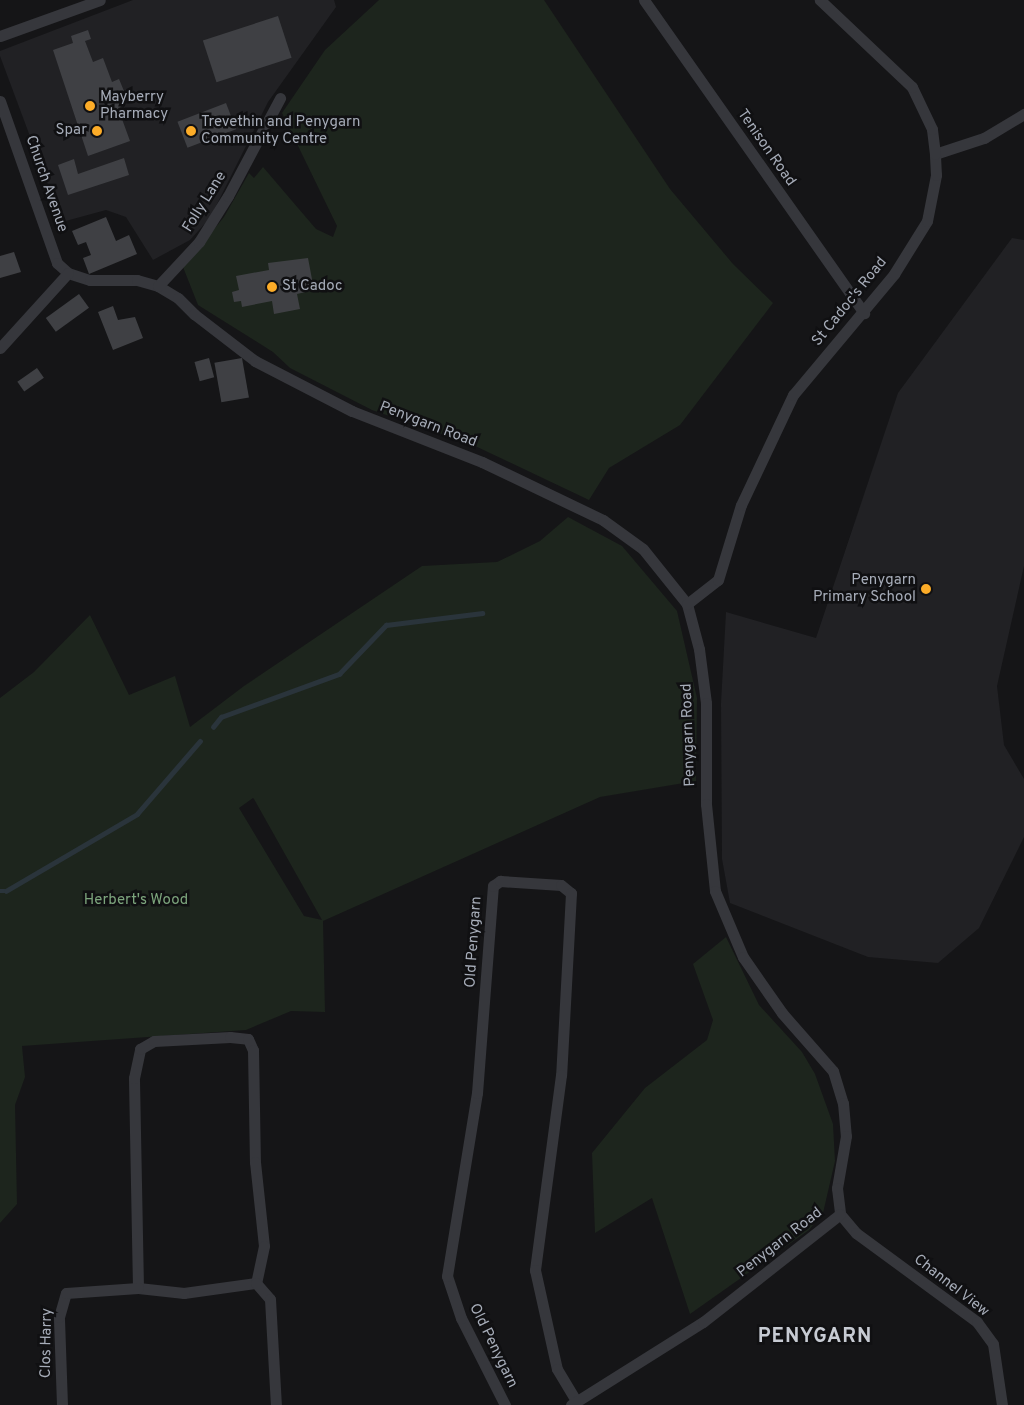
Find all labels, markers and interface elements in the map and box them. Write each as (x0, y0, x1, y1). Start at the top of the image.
place label: Mayberry Pharmacy (100, 88, 168, 123)
marker: Mayberry Pharmacy (84, 100, 96, 112)
street label: Tenison Road (733, 106, 799, 190)
place label: Trevethin and Penygarn Community Centre (201, 113, 360, 148)
place label: Spar (55, 122, 87, 140)
marker: Spar (91, 125, 103, 137)
marker: Trevethin and Penygarn Community Centre (185, 125, 197, 137)
street label: Church Avenue (21, 133, 71, 235)
street label: Folly Lane (179, 168, 231, 236)
street label: St Cadoc's Road (809, 254, 891, 350)
place label: St Cadoc (282, 278, 342, 296)
marker: St Cadoc (266, 281, 278, 293)
street label: Penygarn Road (377, 398, 479, 452)
place label: Penygarn Primary School (813, 571, 916, 606)
marker: Penygarn Primary School (920, 583, 932, 595)
street label: Penygarn Road (678, 683, 700, 787)
park label: Herbert's Wood (84, 892, 188, 910)
street label: Old Penygarn (462, 896, 486, 988)
street label: Penygarn Road (734, 1204, 826, 1282)
street label: Channel View (909, 1251, 993, 1321)
street label: Old Penygarn (465, 1301, 521, 1391)
street label: Clos Harry (37, 1308, 57, 1378)
district label: PENYGARN (757, 1325, 873, 1349)

